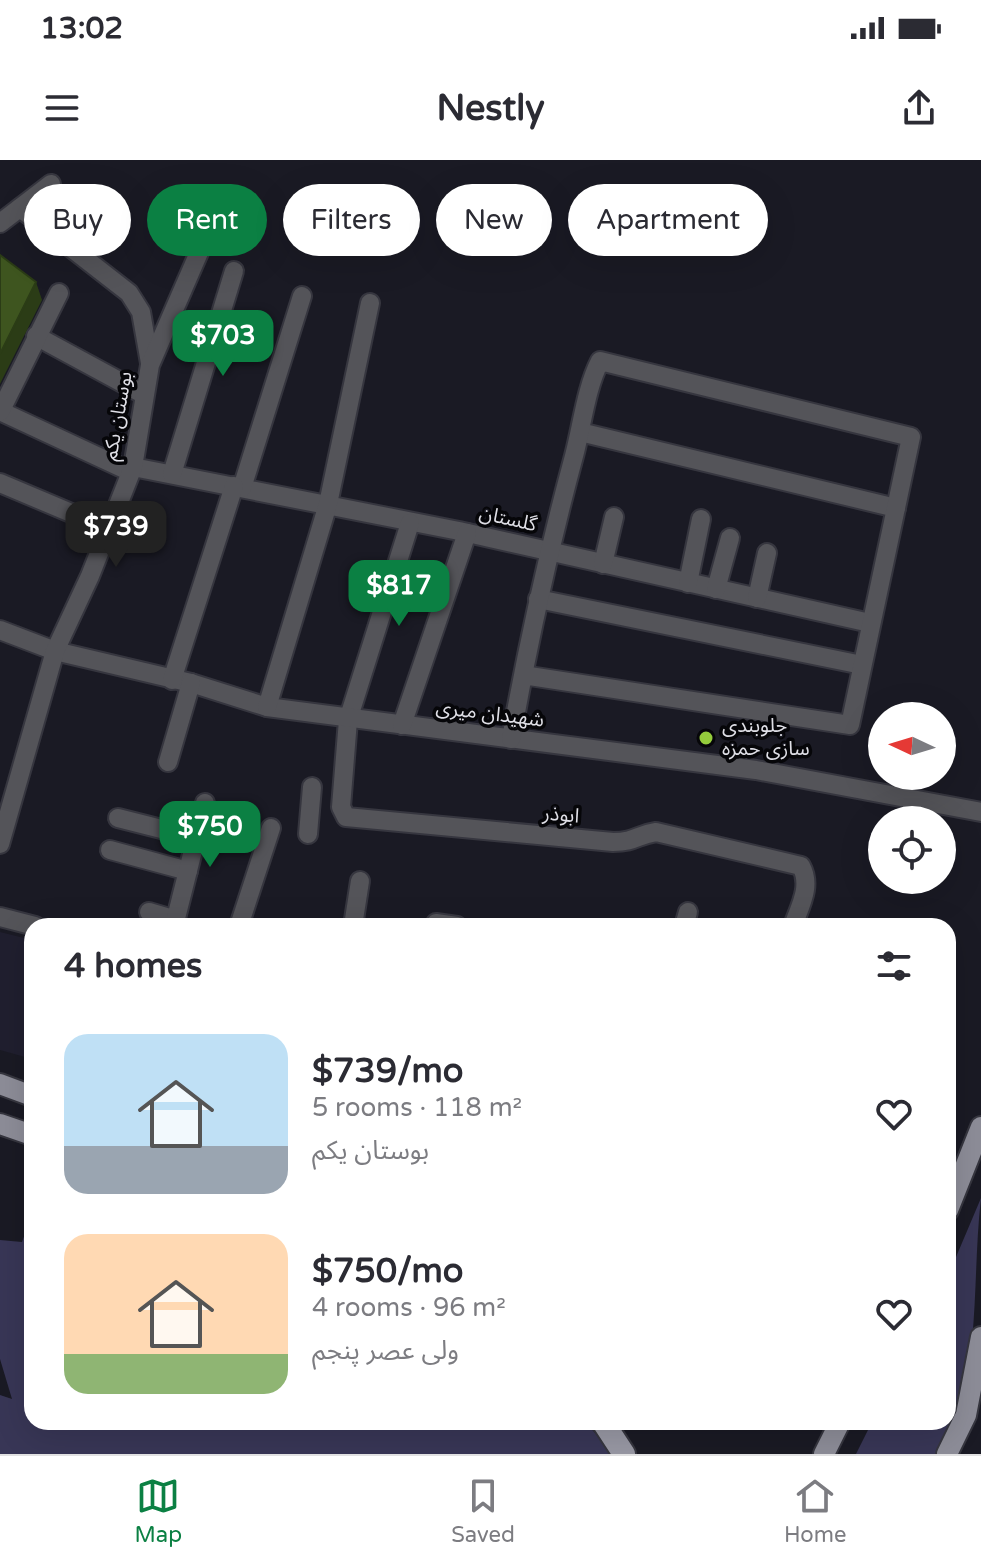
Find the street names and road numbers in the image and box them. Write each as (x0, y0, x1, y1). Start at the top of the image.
street label: بوستان یکم (98, 370, 140, 463)
street label: گلستان (477, 501, 540, 537)
street label: شهیدان میری (435, 695, 545, 733)
street label: ابوذر (541, 801, 580, 829)

